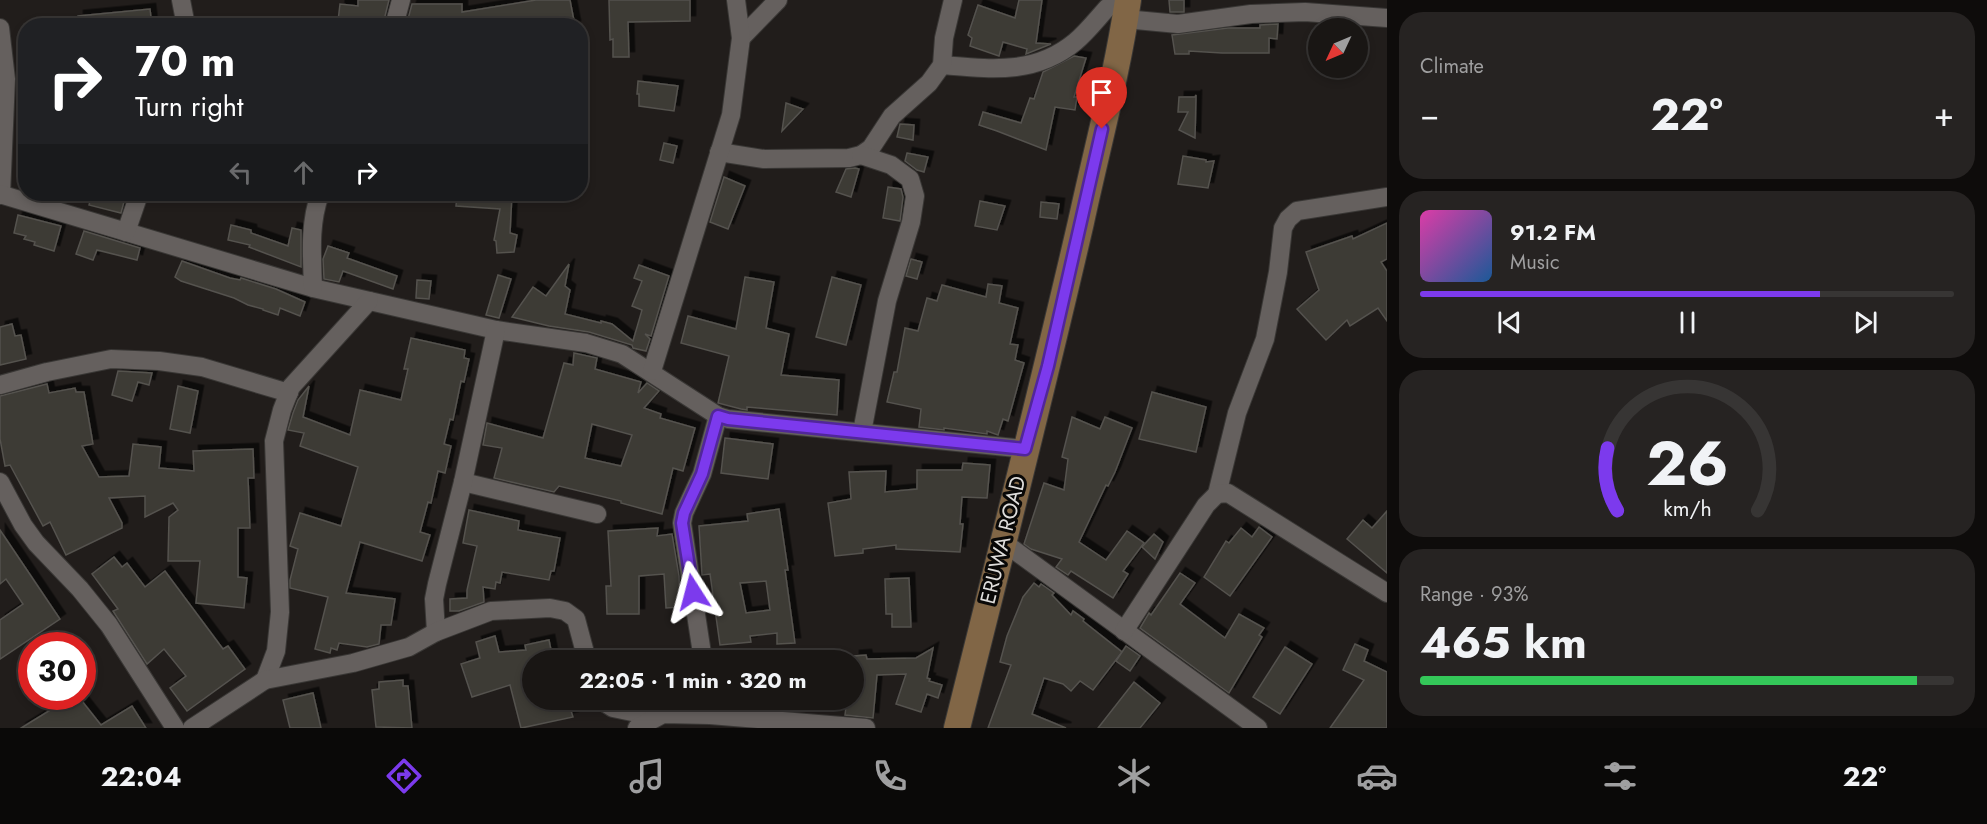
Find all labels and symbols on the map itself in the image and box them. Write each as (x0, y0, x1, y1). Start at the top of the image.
north arrow (1308, 18, 1368, 78)
pin (1076, 67, 1127, 129)
street label: ERUWA ROAD (973, 473, 1033, 607)
position arrow (661, 560, 725, 624)
speed limit sign: 30 (18, 632, 96, 710)

